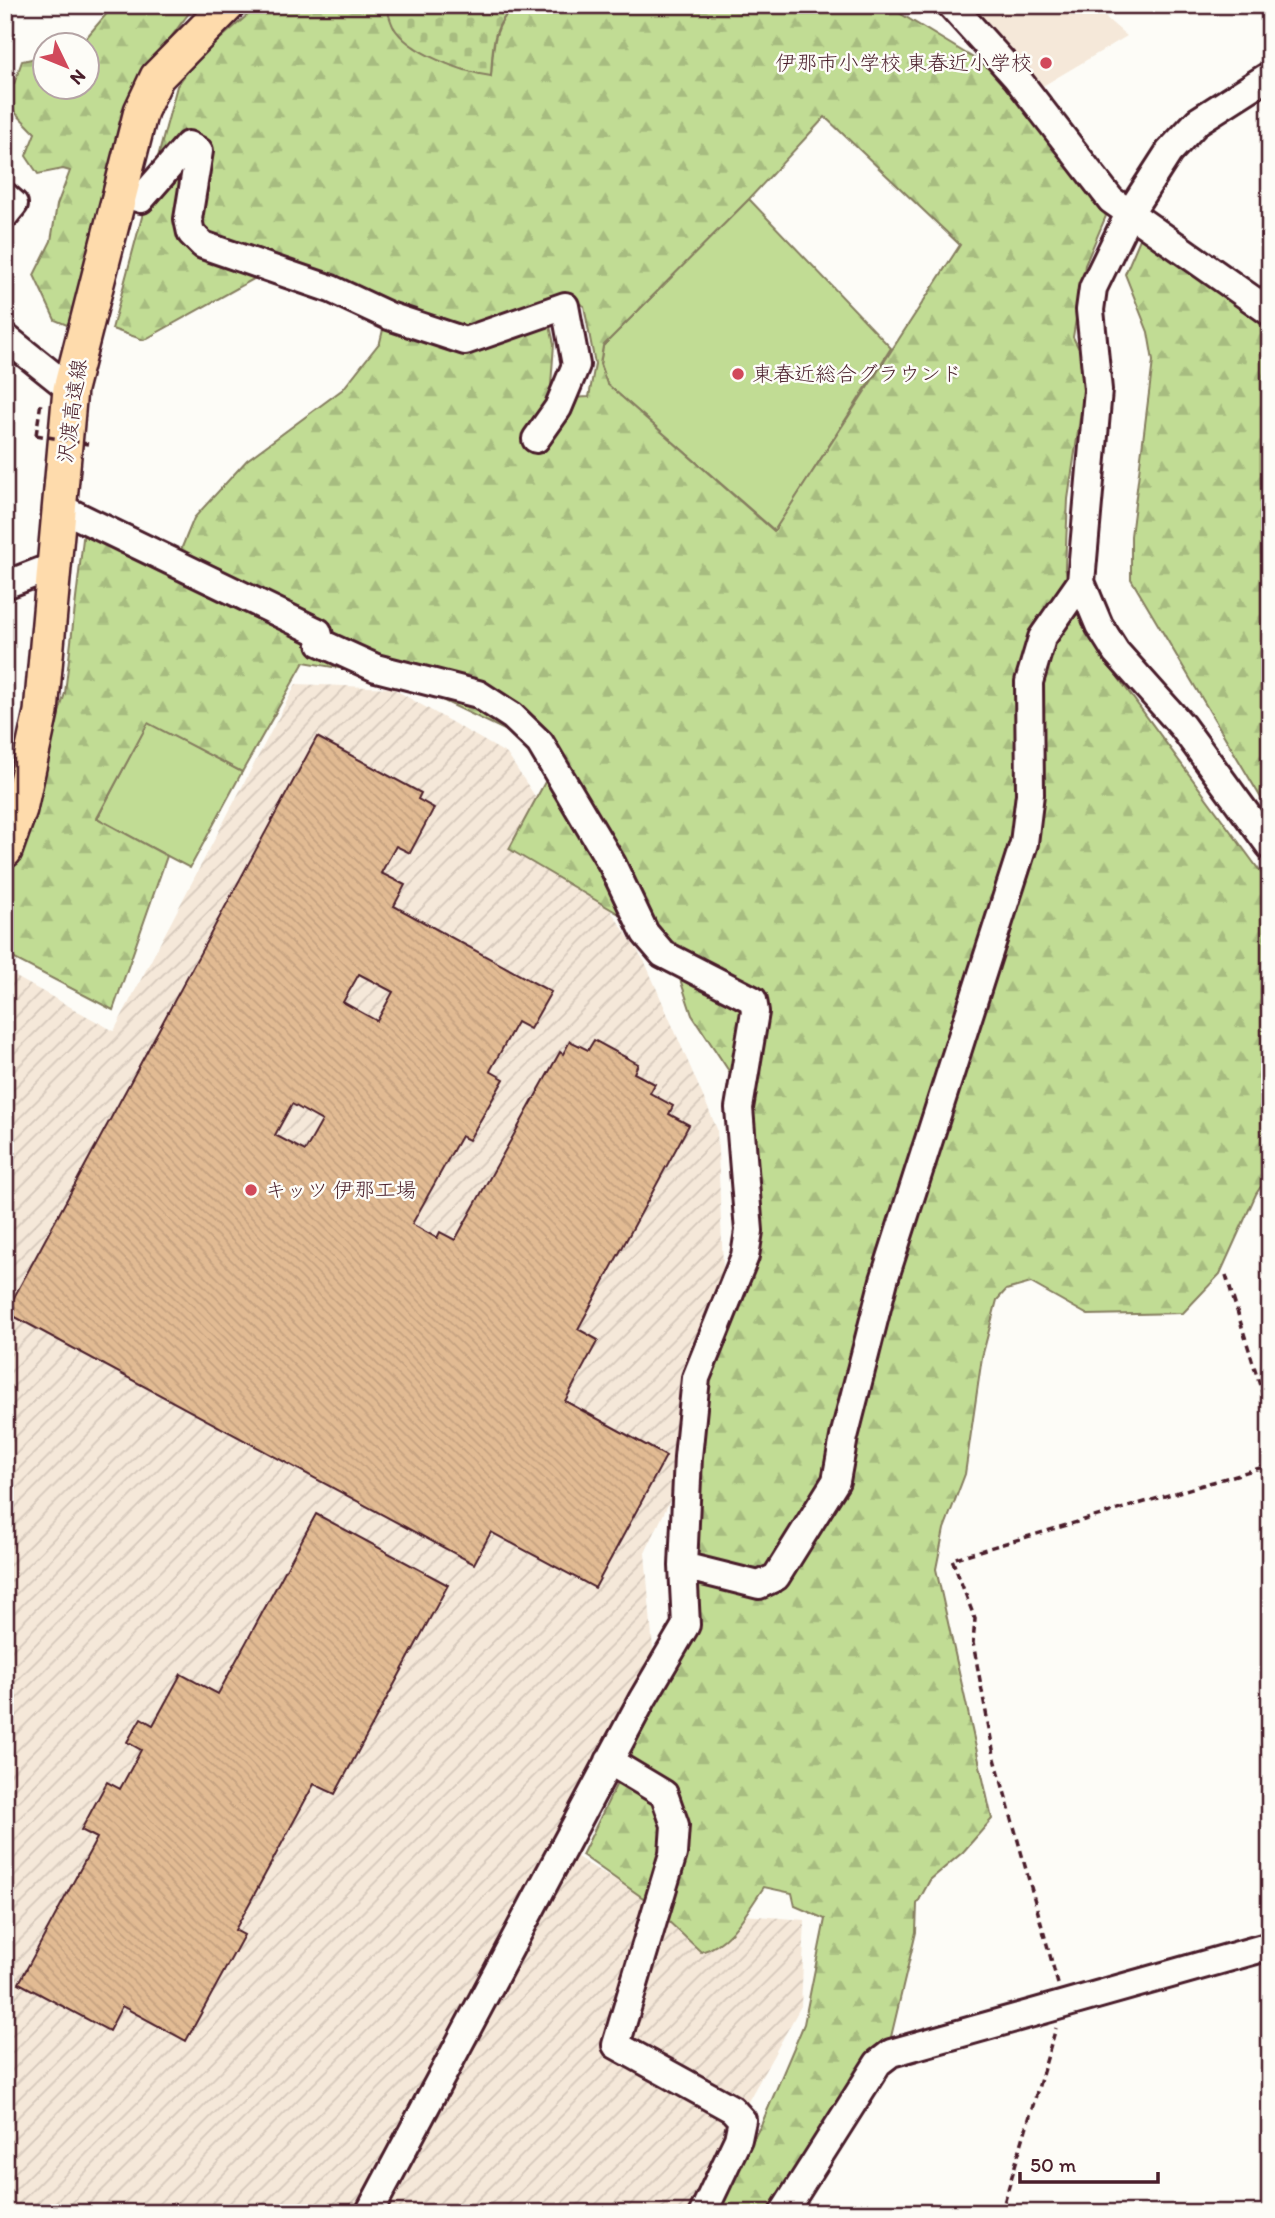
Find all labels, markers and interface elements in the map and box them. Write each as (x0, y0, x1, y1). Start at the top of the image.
north arrow (32, 32, 102, 102)
place label: 伊那市小学校 東春近小学校 (775, 50, 1032, 75)
marker: 伊那市小学校 東春近小学校 (1038, 55, 1054, 71)
text: N (65, 65, 91, 90)
street label: 沢渡高遠線 (52, 357, 91, 465)
place label: 東春近総合グラウンド (752, 361, 962, 386)
marker: 東春近総合グラウンド (730, 366, 746, 382)
place label: キッツ 伊那工場 (265, 1177, 417, 1202)
marker: キッツ 伊那工場 (243, 1182, 259, 1198)
scale bar (1020, 2141, 1158, 2185)
text: 50 m (1030, 2152, 1077, 2177)

